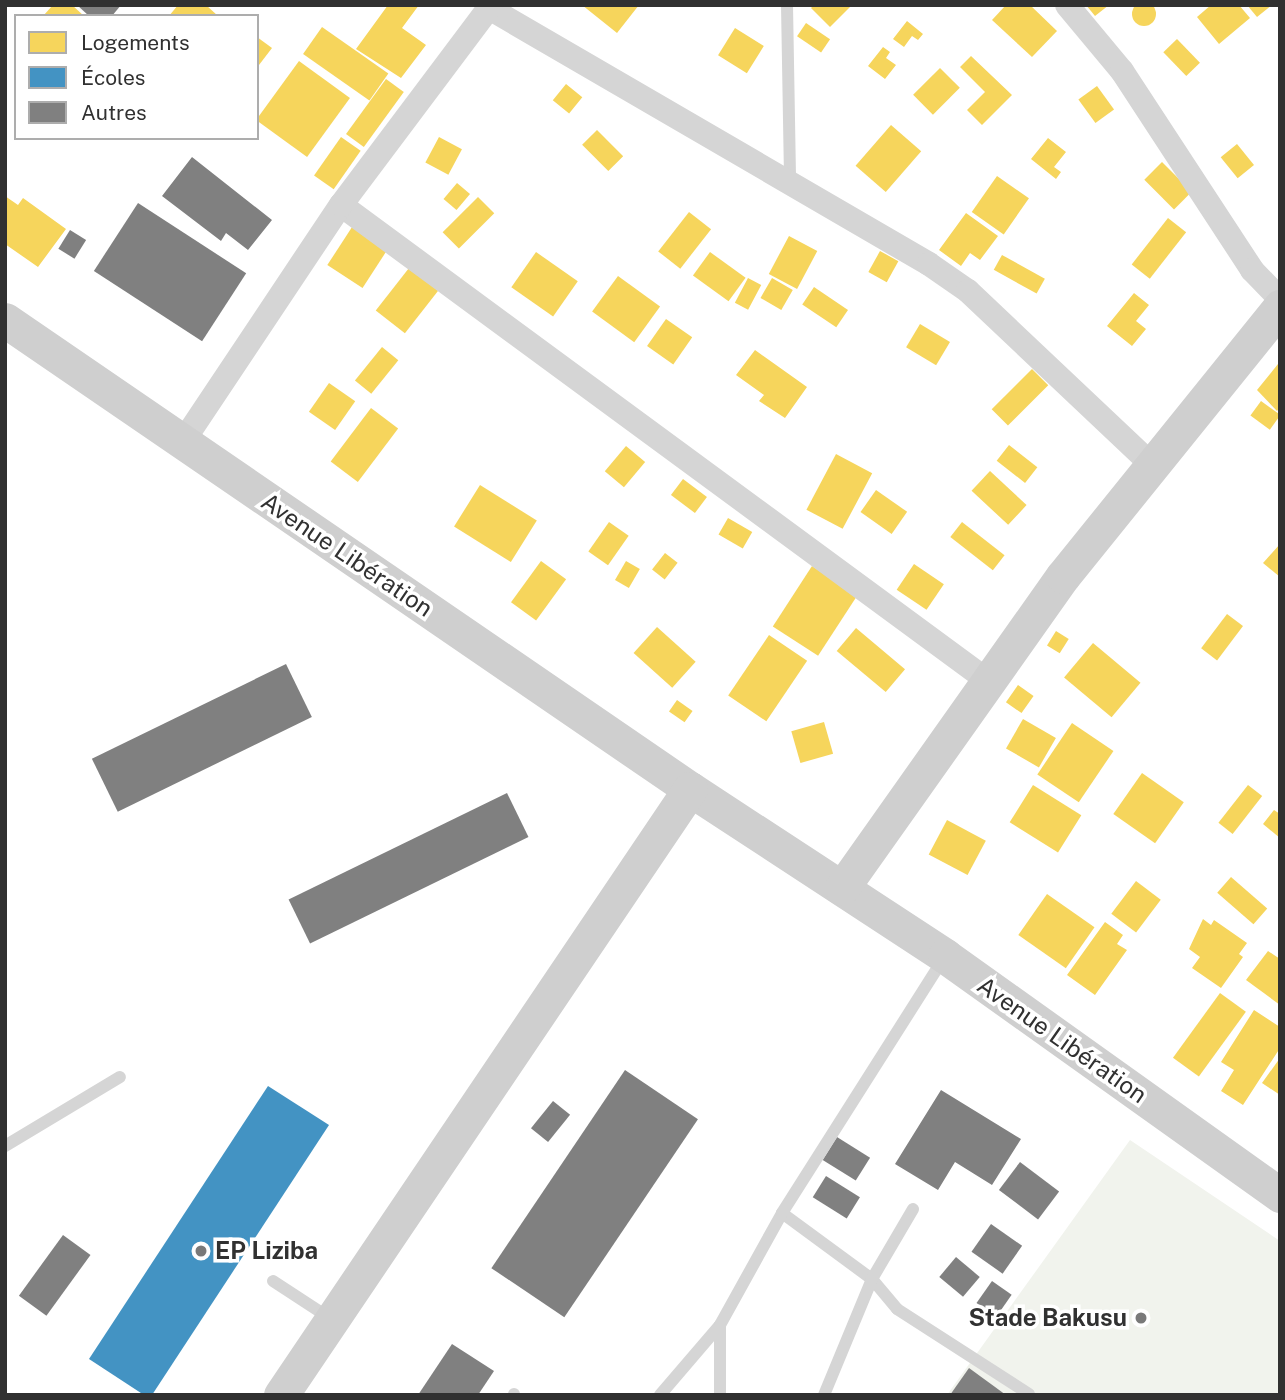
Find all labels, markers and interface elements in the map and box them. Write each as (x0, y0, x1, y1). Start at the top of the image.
legend (14, 14, 259, 140)
text: Logements (81, 30, 190, 55)
text: Écoles (81, 65, 145, 90)
text: Autres (81, 100, 147, 125)
street label: Avenue Libération (256, 487, 438, 623)
street label: Avenue Libération (972, 971, 1152, 1109)
place label: EP Liziba (215, 1237, 318, 1265)
marker: EP Liziba (193, 1243, 209, 1259)
place label: Stade Bakusu (968, 1304, 1127, 1332)
marker: Stade Bakusu (1133, 1310, 1149, 1326)

